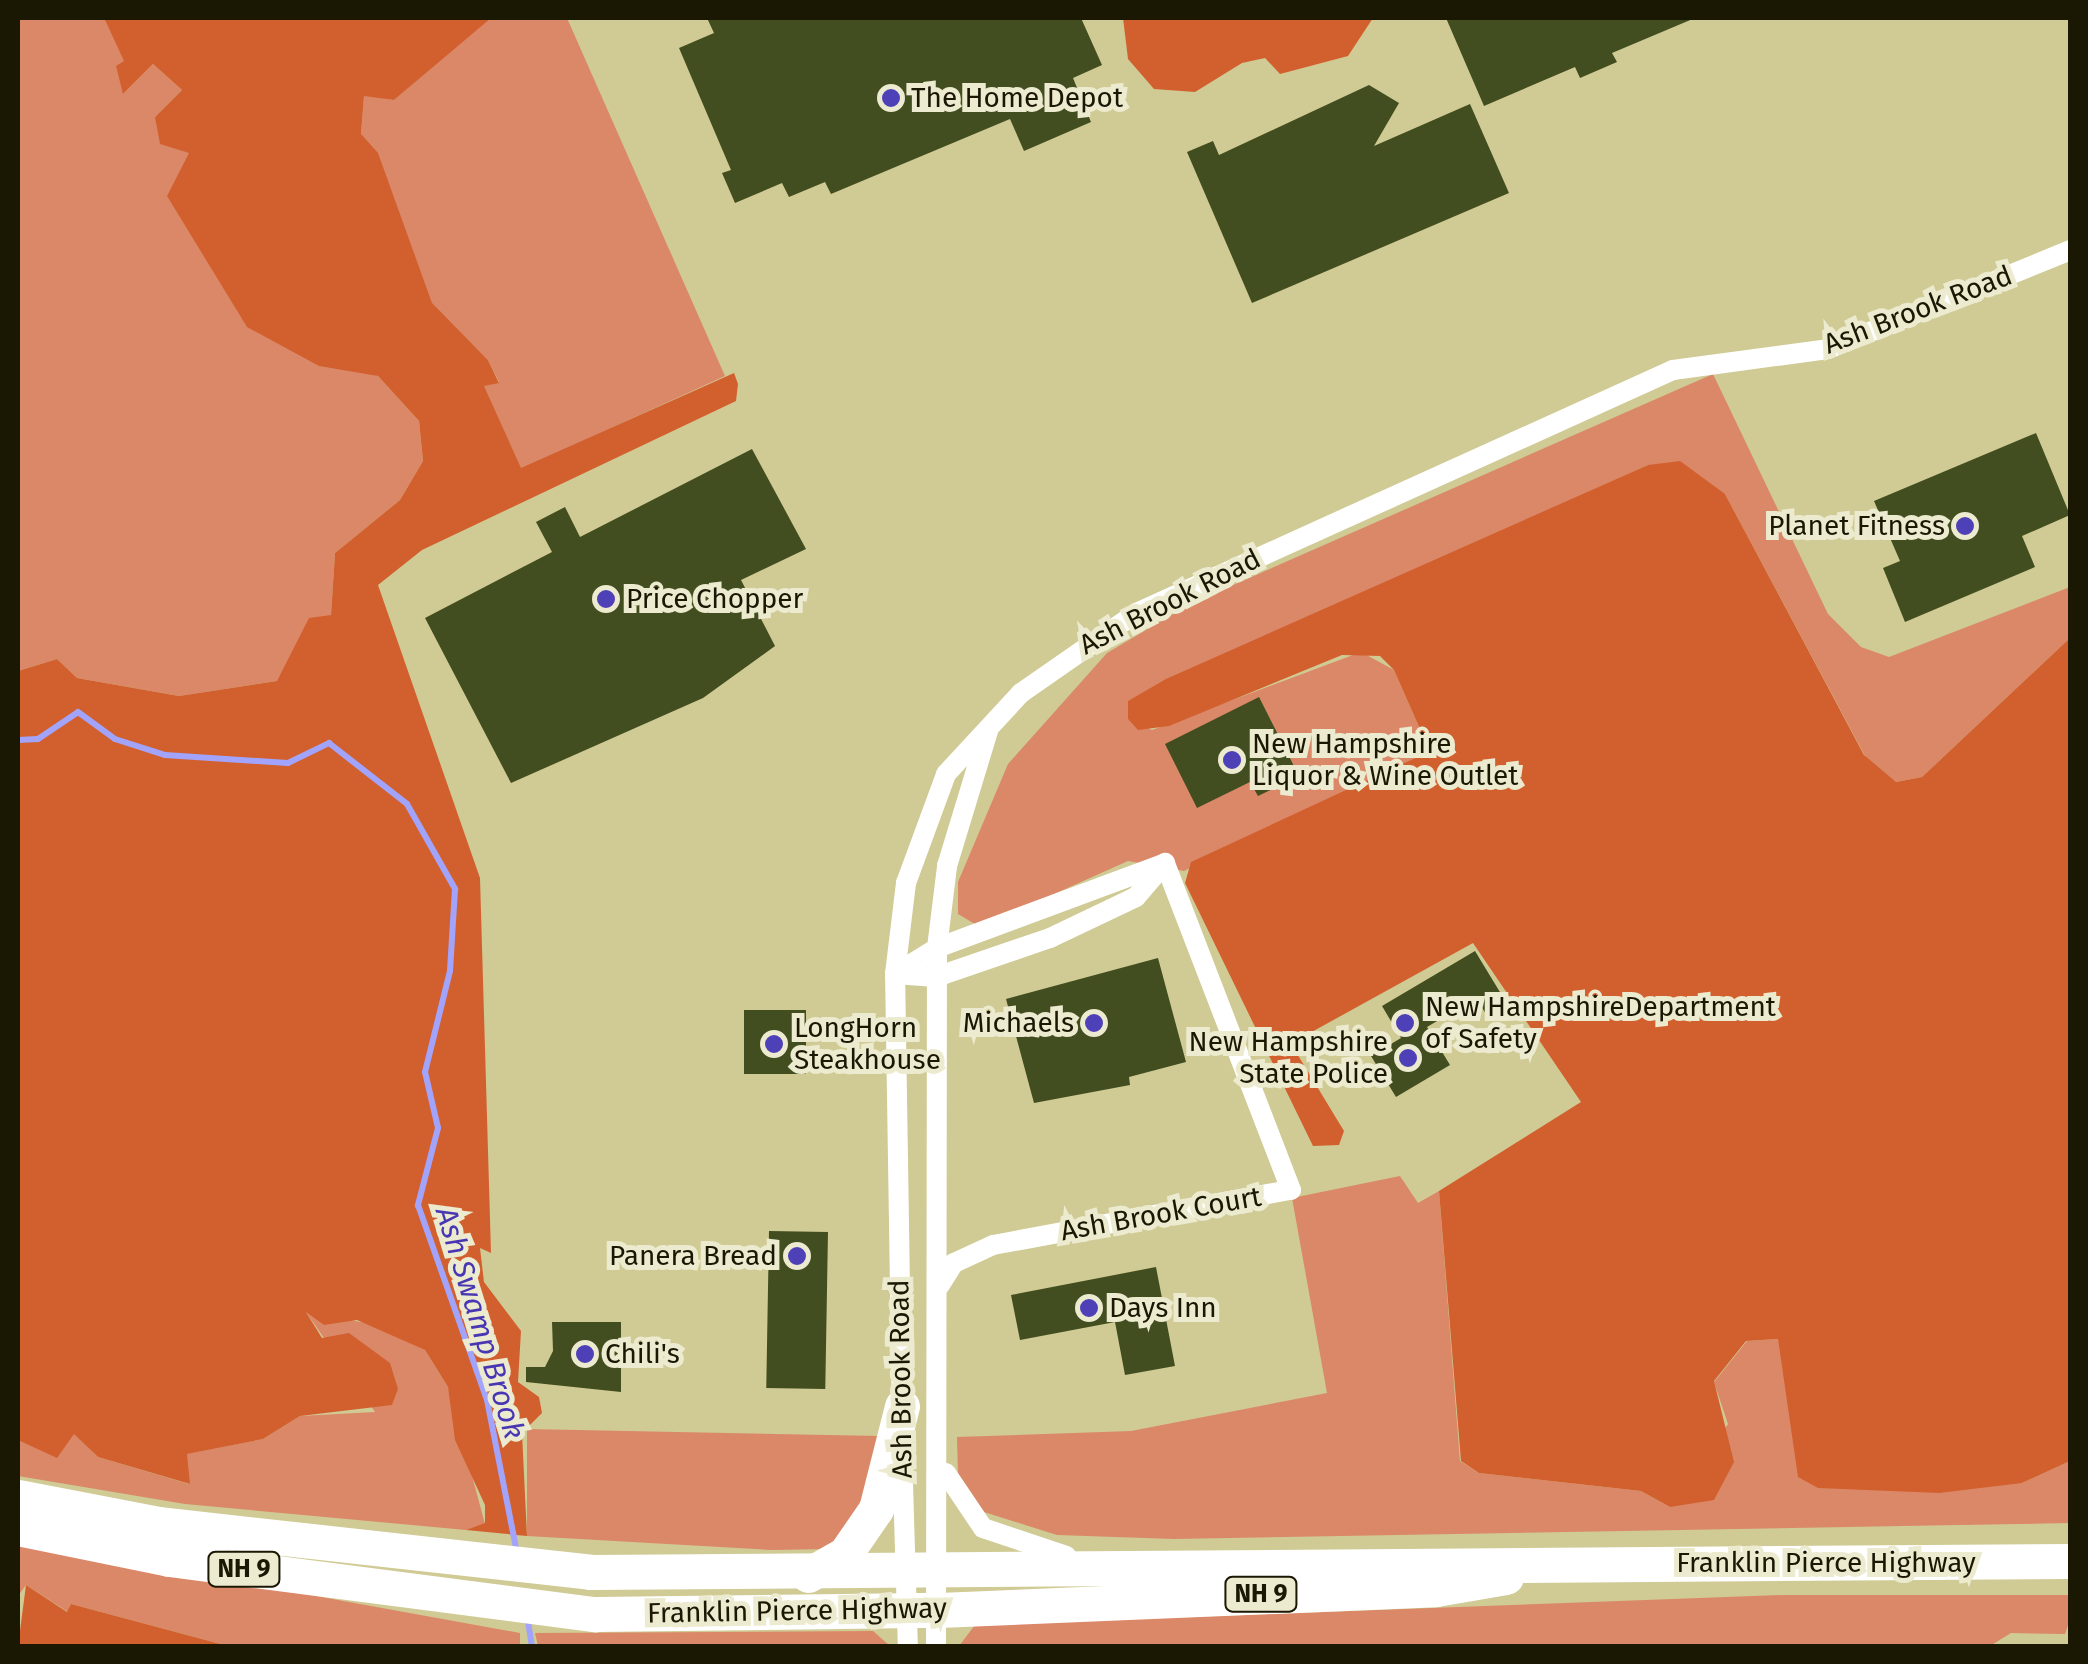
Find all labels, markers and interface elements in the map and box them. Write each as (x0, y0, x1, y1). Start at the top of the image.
place label: The Home Depot (911, 81, 1123, 115)
marker: The Home Depot (880, 87, 902, 109)
street label: Ash Brook Road (1819, 259, 2017, 361)
place label: Planet Fitness (1768, 509, 1945, 543)
marker: Planet Fitness (1954, 515, 1976, 537)
street label: Ash Brook Road (1074, 542, 1266, 662)
place label: Price Chopper (626, 582, 803, 616)
marker: Price Chopper (595, 588, 617, 610)
place label: New Hampshire Liquor & Wine Outlet (1252, 727, 1518, 793)
marker: New Hampshire Liquor & Wine Outlet (1221, 749, 1243, 771)
place label: New HampshireDepartment of Safety (1425, 990, 1776, 1056)
place label: Michaels (963, 1006, 1074, 1040)
place label: LongHorn Steakhouse (794, 1011, 941, 1077)
marker: Michaels (1083, 1012, 1105, 1034)
marker: New HampshireDepartment of Safety (1394, 1012, 1416, 1034)
place label: New Hampshire State Police (1189, 1025, 1388, 1091)
marker: LongHorn Steakhouse (763, 1033, 785, 1055)
marker: New Hampshire State Police (1397, 1047, 1419, 1069)
street label: Ash Brook Court (1058, 1180, 1264, 1248)
water label: Ash Swamp Brook (428, 1203, 532, 1443)
place label: Panera Bread (609, 1239, 777, 1273)
marker: Panera Bread (786, 1245, 808, 1267)
street label: Ash Brook Road (882, 1279, 920, 1479)
place label: Days Inn (1109, 1291, 1217, 1325)
marker: Days Inn (1078, 1297, 1100, 1319)
place label: Chili's (605, 1337, 680, 1371)
marker: Chili's (574, 1343, 596, 1365)
street label: Franklin Pierce Highway (1676, 1546, 1976, 1580)
road number: NH 9 (206, 1549, 282, 1589)
road number: NH 9 (1224, 1574, 1298, 1614)
street label: Franklin Pierce Highway (647, 1592, 947, 1630)

